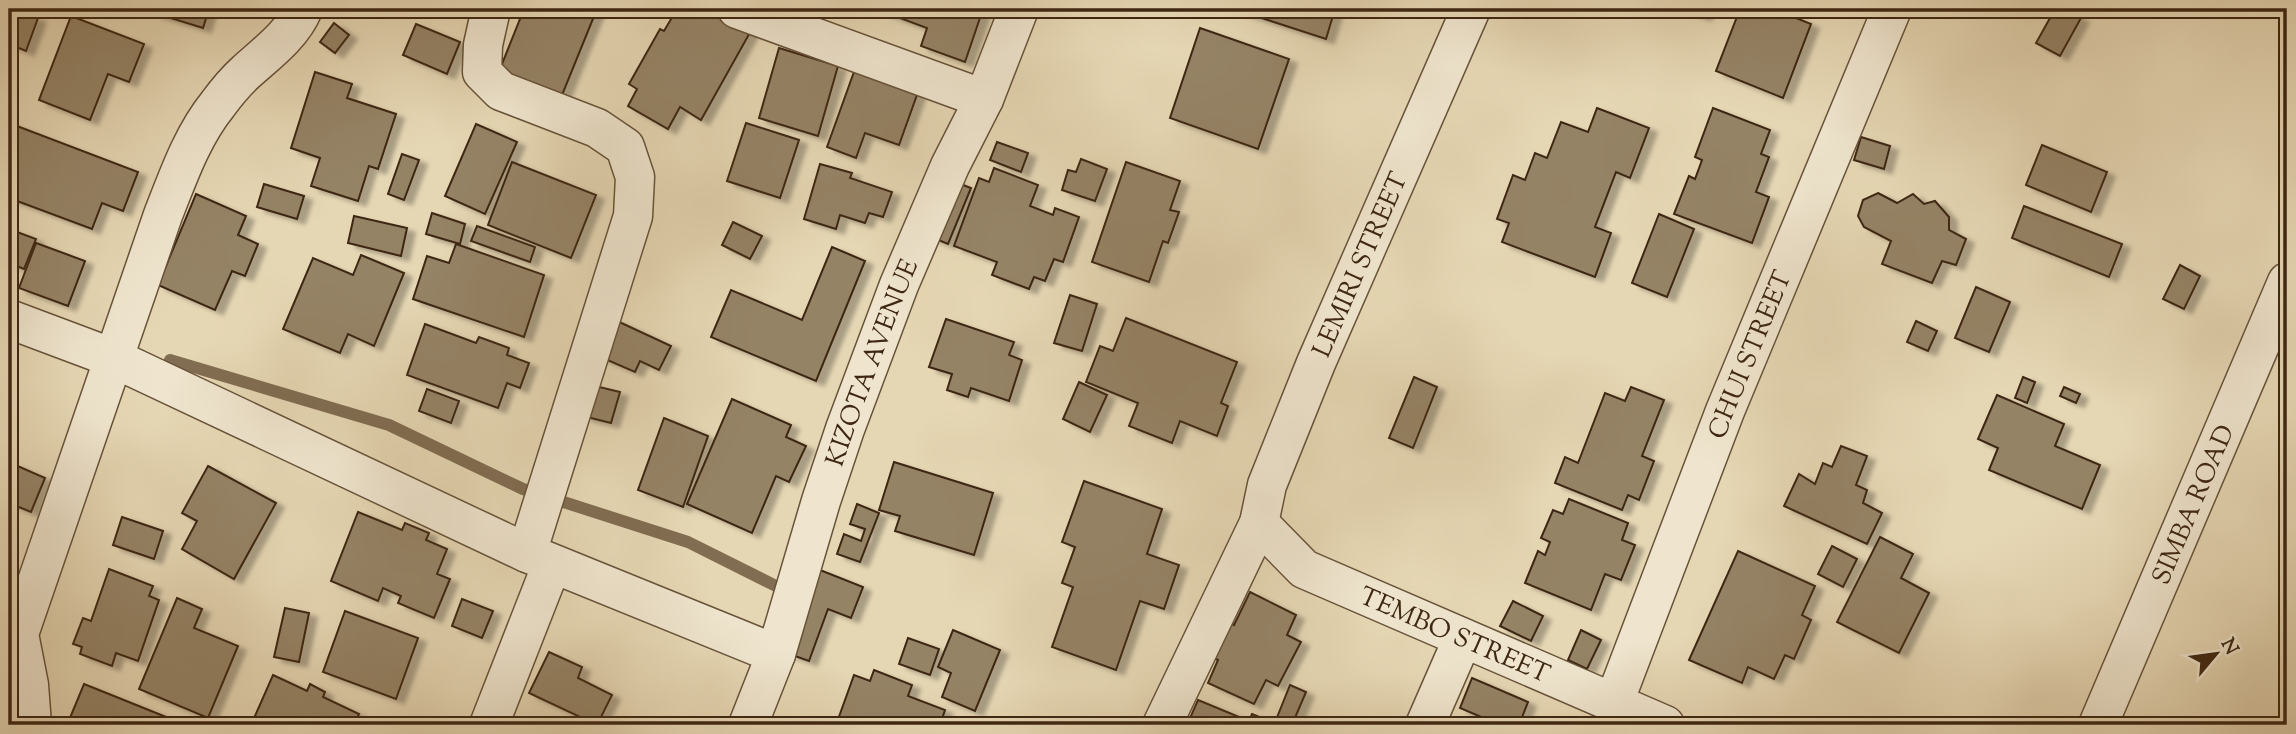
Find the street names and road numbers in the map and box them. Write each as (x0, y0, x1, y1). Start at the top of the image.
street label: LEMIRI STREET (1305, 167, 1418, 364)
street label: KIZOTA AVENUE (818, 254, 929, 472)
street label: CHUI STREET (1700, 266, 1802, 445)
street label: SIMBA ROAD (2144, 419, 2245, 591)
street label: TEMBO STREET (1353, 579, 1555, 694)

